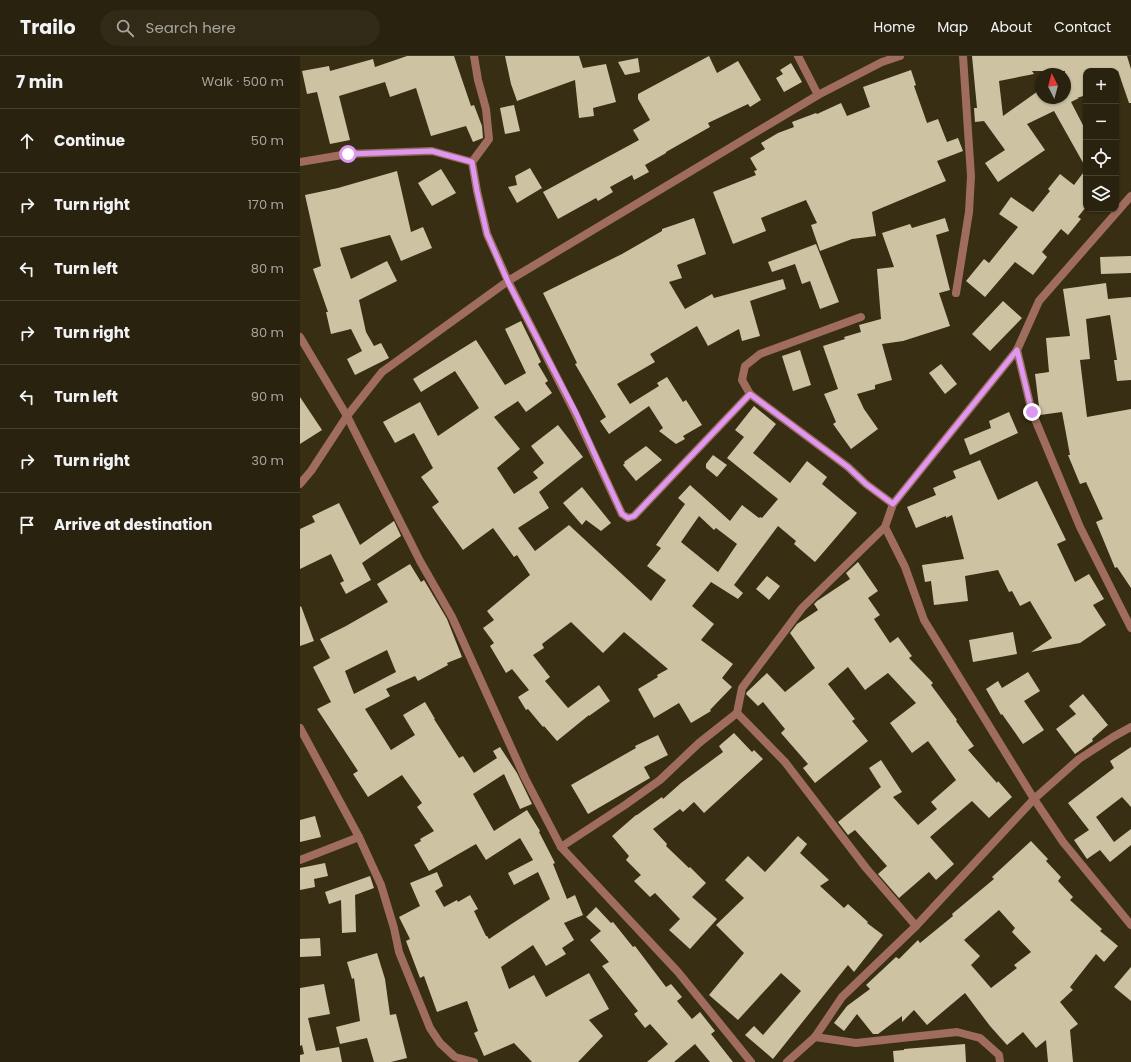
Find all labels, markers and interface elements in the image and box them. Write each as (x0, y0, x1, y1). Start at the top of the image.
search box (100, 10, 380, 46)
text: Trailo (20, 14, 76, 41)
icon: search (114, 17, 136, 39)
text: Search here (146, 17, 236, 38)
text: Home (873, 17, 915, 37)
text: Map (937, 17, 968, 37)
text: About (990, 17, 1032, 37)
text: Contact (1054, 17, 1111, 37)
north arrow (1035, 68, 1071, 104)
map controls (1083, 68, 1119, 212)
button: + (1083, 68, 1119, 104)
text: 7 min (16, 70, 63, 94)
text: Walk · 500 m (202, 72, 284, 91)
button: − (1083, 104, 1119, 140)
icon: ahead (16, 130, 38, 152)
text: Continue (54, 130, 125, 151)
text: 50 m (251, 131, 284, 150)
button: locate (1083, 140, 1119, 176)
route start (339, 145, 357, 163)
button: layers (1083, 176, 1119, 212)
icon: right (16, 194, 38, 216)
text: Turn right (54, 194, 130, 215)
text: 170 m (248, 195, 284, 214)
icon: left (16, 258, 38, 280)
text: Turn left (54, 258, 118, 279)
text: 80 m (251, 259, 284, 278)
icon: right (16, 322, 38, 344)
text: Turn right (54, 322, 130, 343)
text: 80 m (251, 323, 284, 342)
icon: left (16, 386, 38, 408)
text: Turn left (54, 386, 118, 407)
text: 90 m (251, 387, 284, 406)
route end (1023, 403, 1041, 421)
icon: right (16, 450, 38, 472)
text: Turn right (54, 450, 130, 471)
text: 30 m (251, 451, 284, 470)
icon: arrive (16, 514, 38, 536)
text: Arrive at destination (54, 514, 212, 535)

